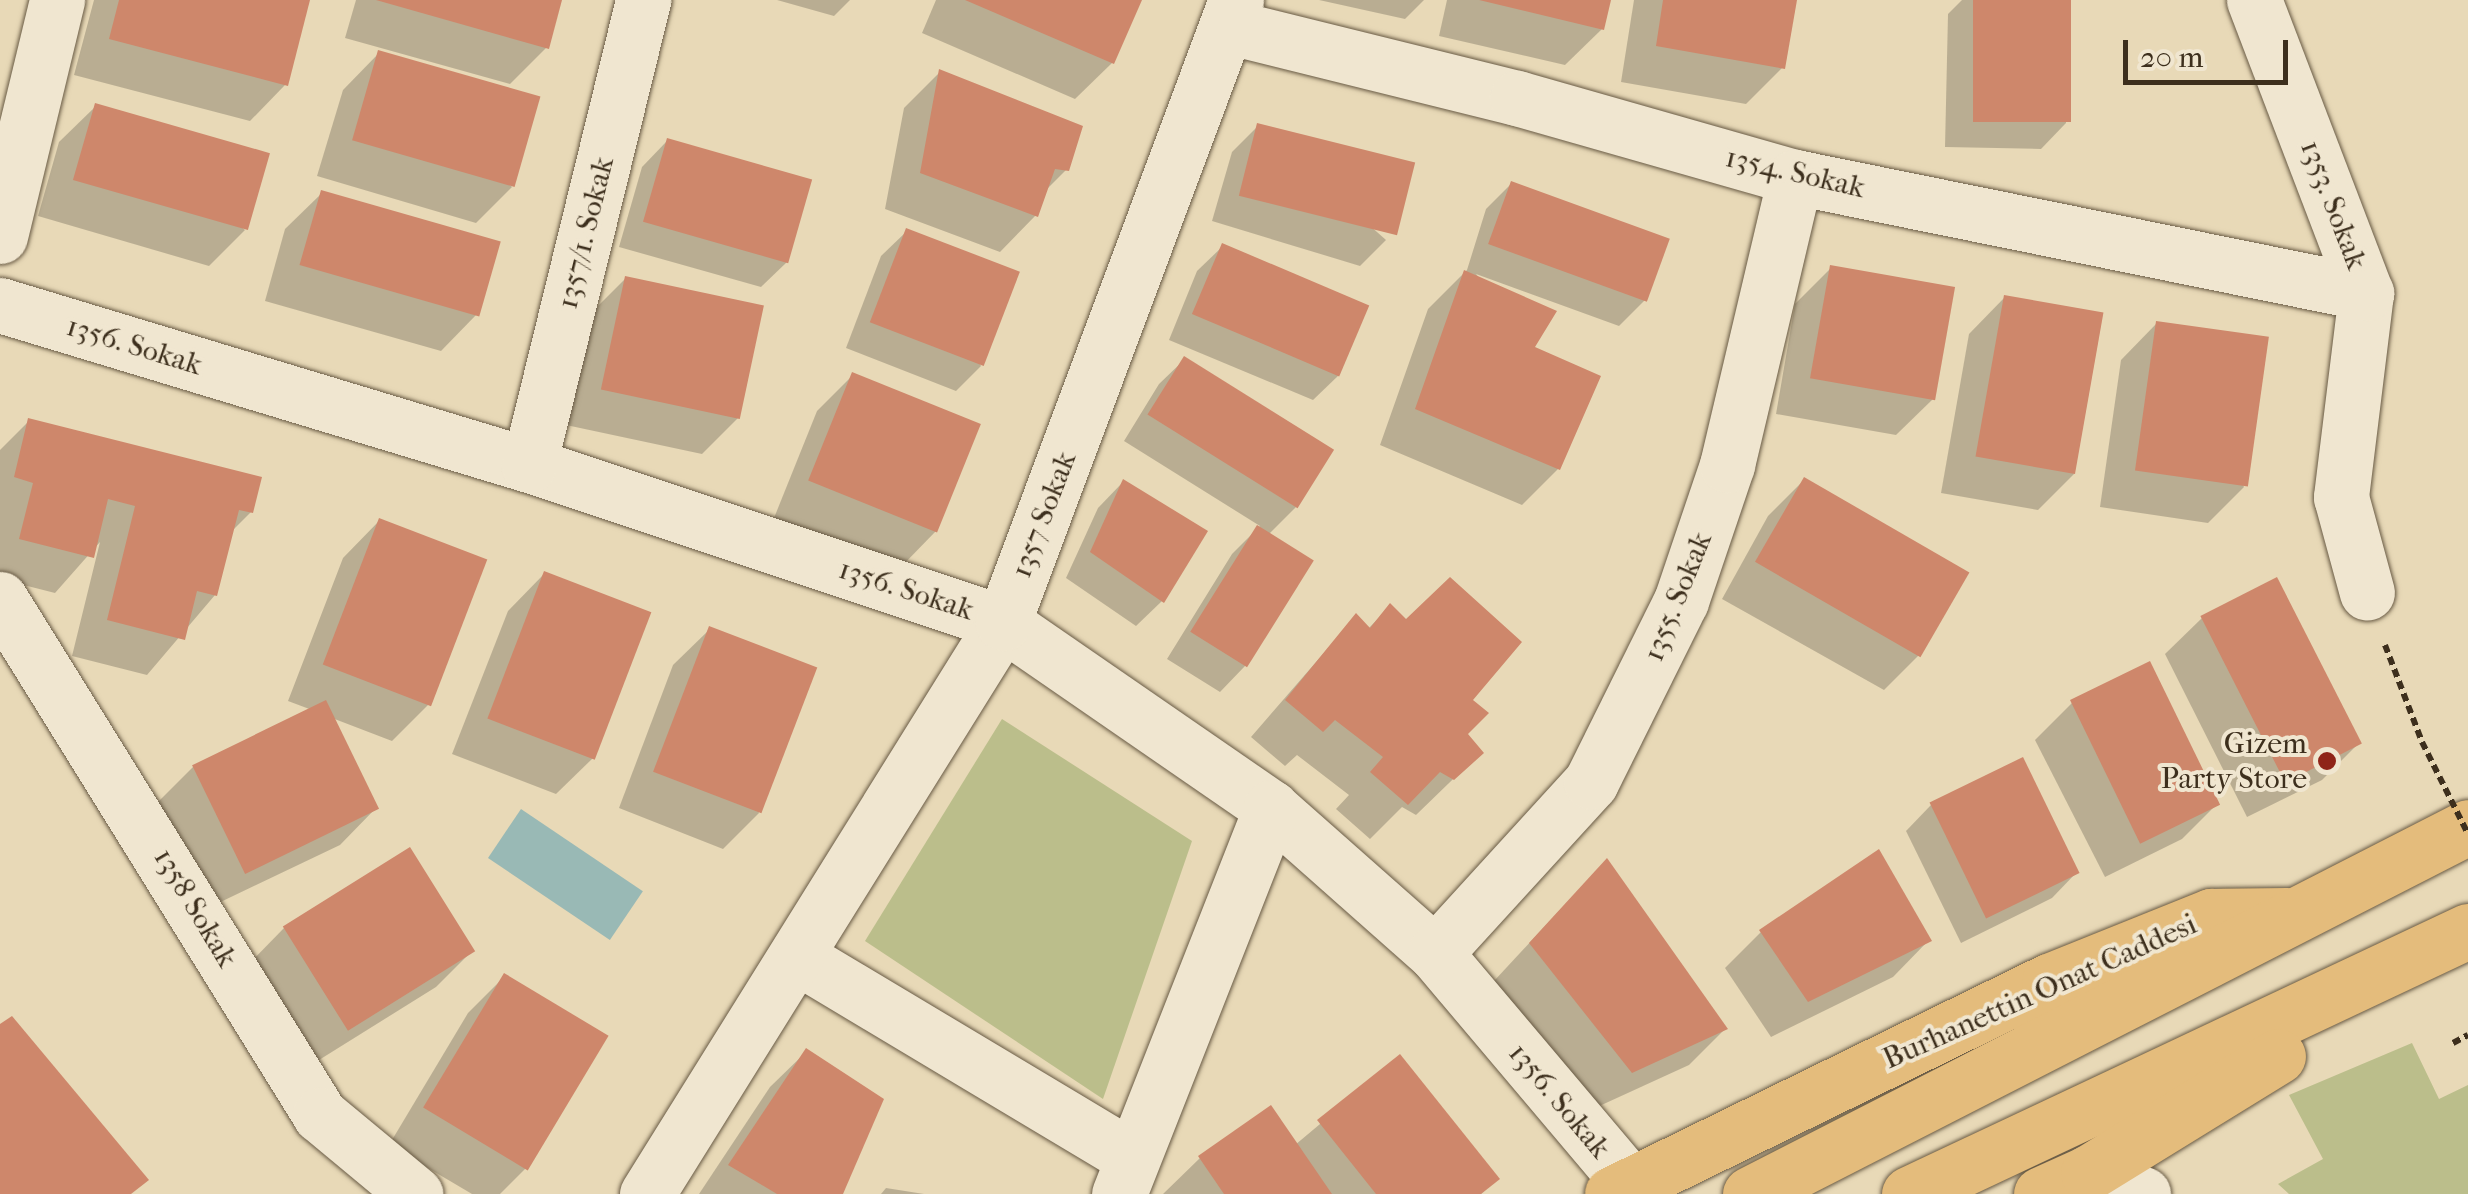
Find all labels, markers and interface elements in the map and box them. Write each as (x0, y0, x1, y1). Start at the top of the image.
scale bar (2128, 20, 2293, 82)
text: 20 m (2140, 40, 2203, 75)
street label: 1353. Sokak (2292, 135, 2374, 275)
street label: 1354. Sokak (1722, 140, 1868, 206)
street label: 1357/1. Sokak (550, 153, 622, 313)
street label: 1356. Sokak (62, 308, 206, 384)
street label: 1357 Sokak (1004, 447, 1084, 583)
street label: 1355. Sokak (1636, 527, 1720, 667)
street label: 1356. Sokak (834, 551, 978, 629)
place label: Gizem Party Store (2161, 726, 2307, 796)
marker: Gizem Party Store (2316, 750, 2338, 772)
street label: 1358 Sokak (145, 842, 245, 974)
street label: Burhanettin Onat Caddesi (1878, 906, 2202, 1078)
street label: 1356. Sokak (1500, 1036, 1618, 1166)

